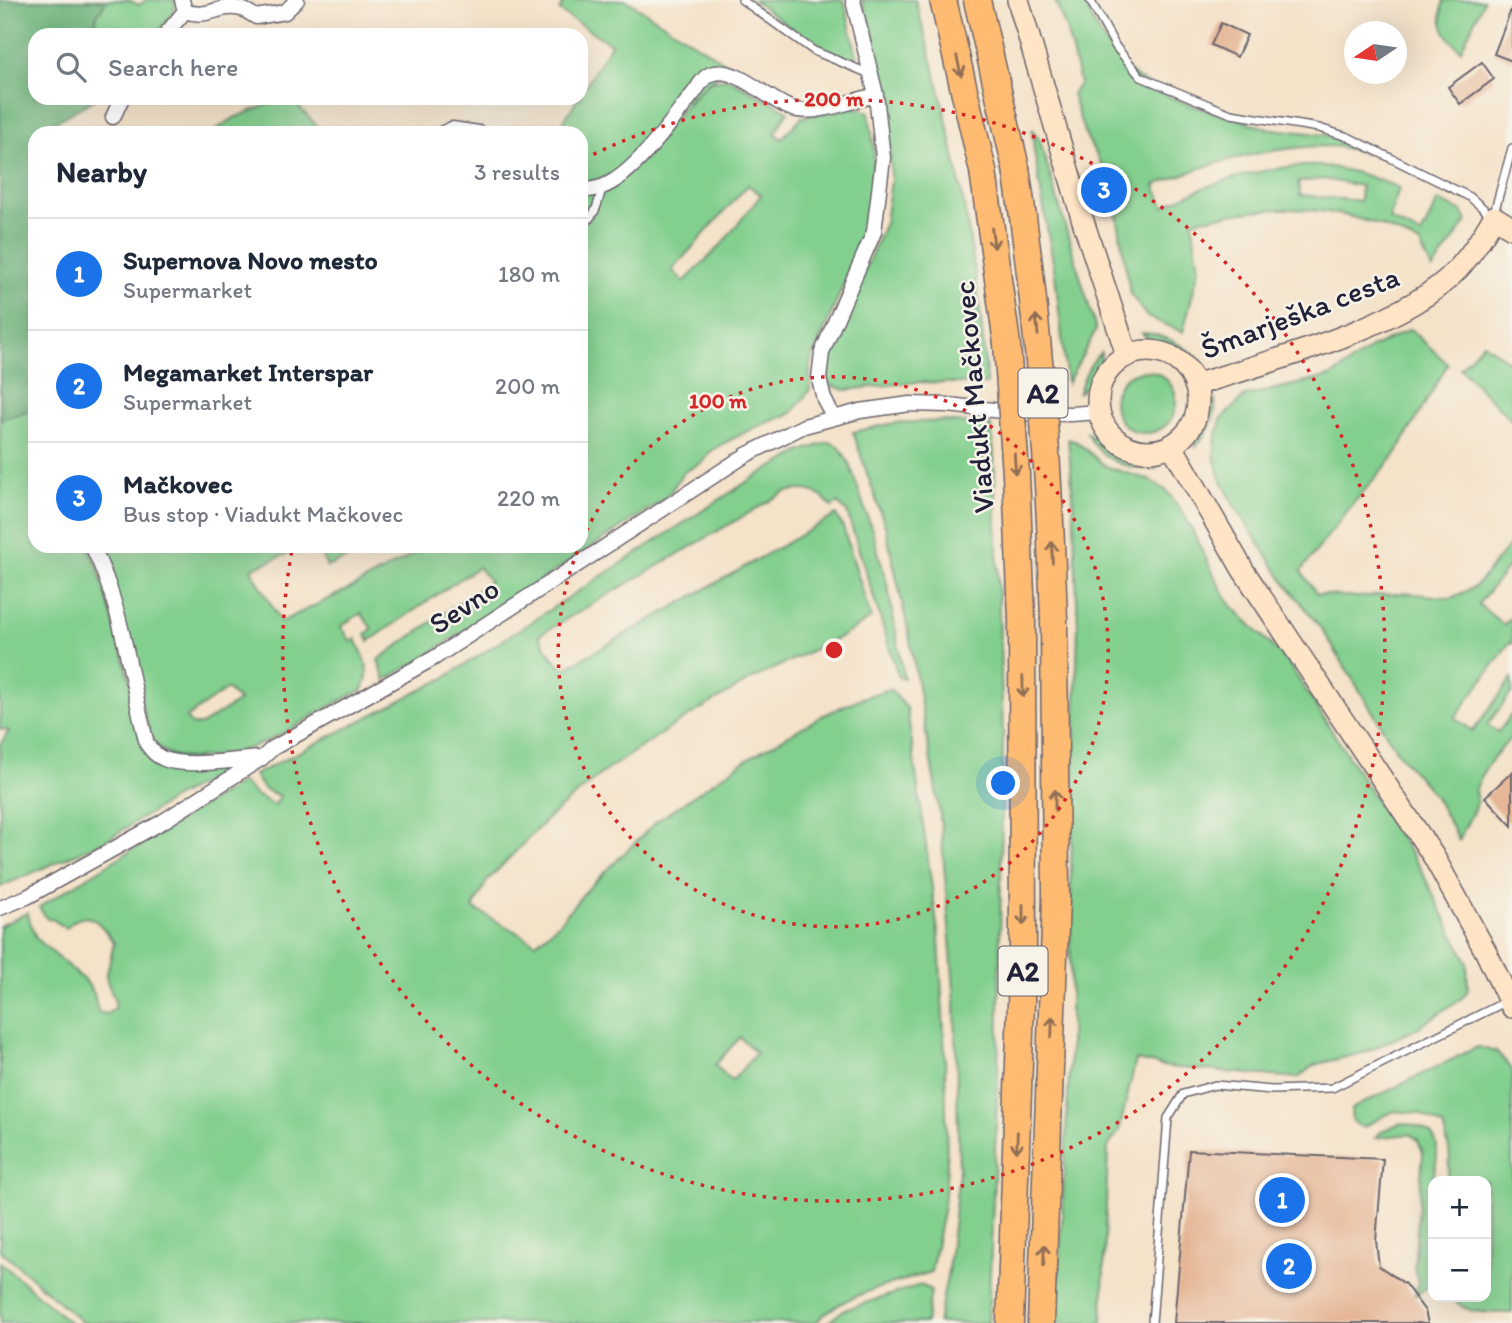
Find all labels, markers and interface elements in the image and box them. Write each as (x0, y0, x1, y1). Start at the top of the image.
north arrow (1344, 21, 1407, 84)
search box (28, 28, 588, 105)
icon: search (52, 48, 90, 86)
text: Search here (108, 51, 238, 83)
one-way arrow (953, 54, 966, 77)
text: 200 m (804, 86, 864, 111)
text: Nearby (56, 153, 147, 190)
text: 3 results (474, 158, 560, 186)
pin: 3 (1081, 164, 1127, 216)
one-way arrow (986, 226, 999, 249)
text: Supernova Novo mesto (123, 244, 378, 276)
street label: Šmarješka cesta (1195, 258, 1404, 367)
text: 1 (74, 260, 84, 288)
text: 180 m (498, 260, 560, 288)
text: Supermarket (123, 276, 252, 304)
street label: Viadukt Mačkovec (945, 279, 1002, 515)
one-way arrow (1030, 314, 1043, 337)
text: Megamarket Interspar (123, 356, 373, 388)
road number: A2 (1018, 368, 1068, 418)
text: 2 (73, 372, 85, 400)
text: 200 m (495, 372, 560, 400)
text: Supermarket (123, 388, 252, 416)
text: 100 m (689, 388, 747, 413)
one-way arrow (1009, 453, 1022, 475)
text: Mačkovec (123, 468, 233, 500)
text: 3 (73, 484, 85, 512)
text: 220 m (497, 484, 560, 512)
text: Bus stop · Viadukt Mačkovec (123, 500, 403, 528)
one-way arrow (1045, 540, 1058, 563)
street label: Sevno (422, 569, 506, 642)
centre of rings (822, 638, 846, 662)
one-way arrow (1016, 676, 1029, 699)
your location (986, 766, 1020, 800)
one-way arrow (1048, 789, 1062, 812)
one-way arrow (1016, 903, 1030, 926)
road number: A2 (998, 946, 1048, 996)
one-way arrow (1045, 1016, 1058, 1039)
one-way arrow (1011, 1130, 1024, 1153)
pin: 1 (1259, 1174, 1305, 1226)
map controls (1428, 1176, 1491, 1302)
button: + (1428, 1176, 1491, 1239)
button: − (1428, 1239, 1491, 1302)
pin: 2 (1266, 1240, 1312, 1292)
one-way arrow (1037, 1244, 1050, 1267)

